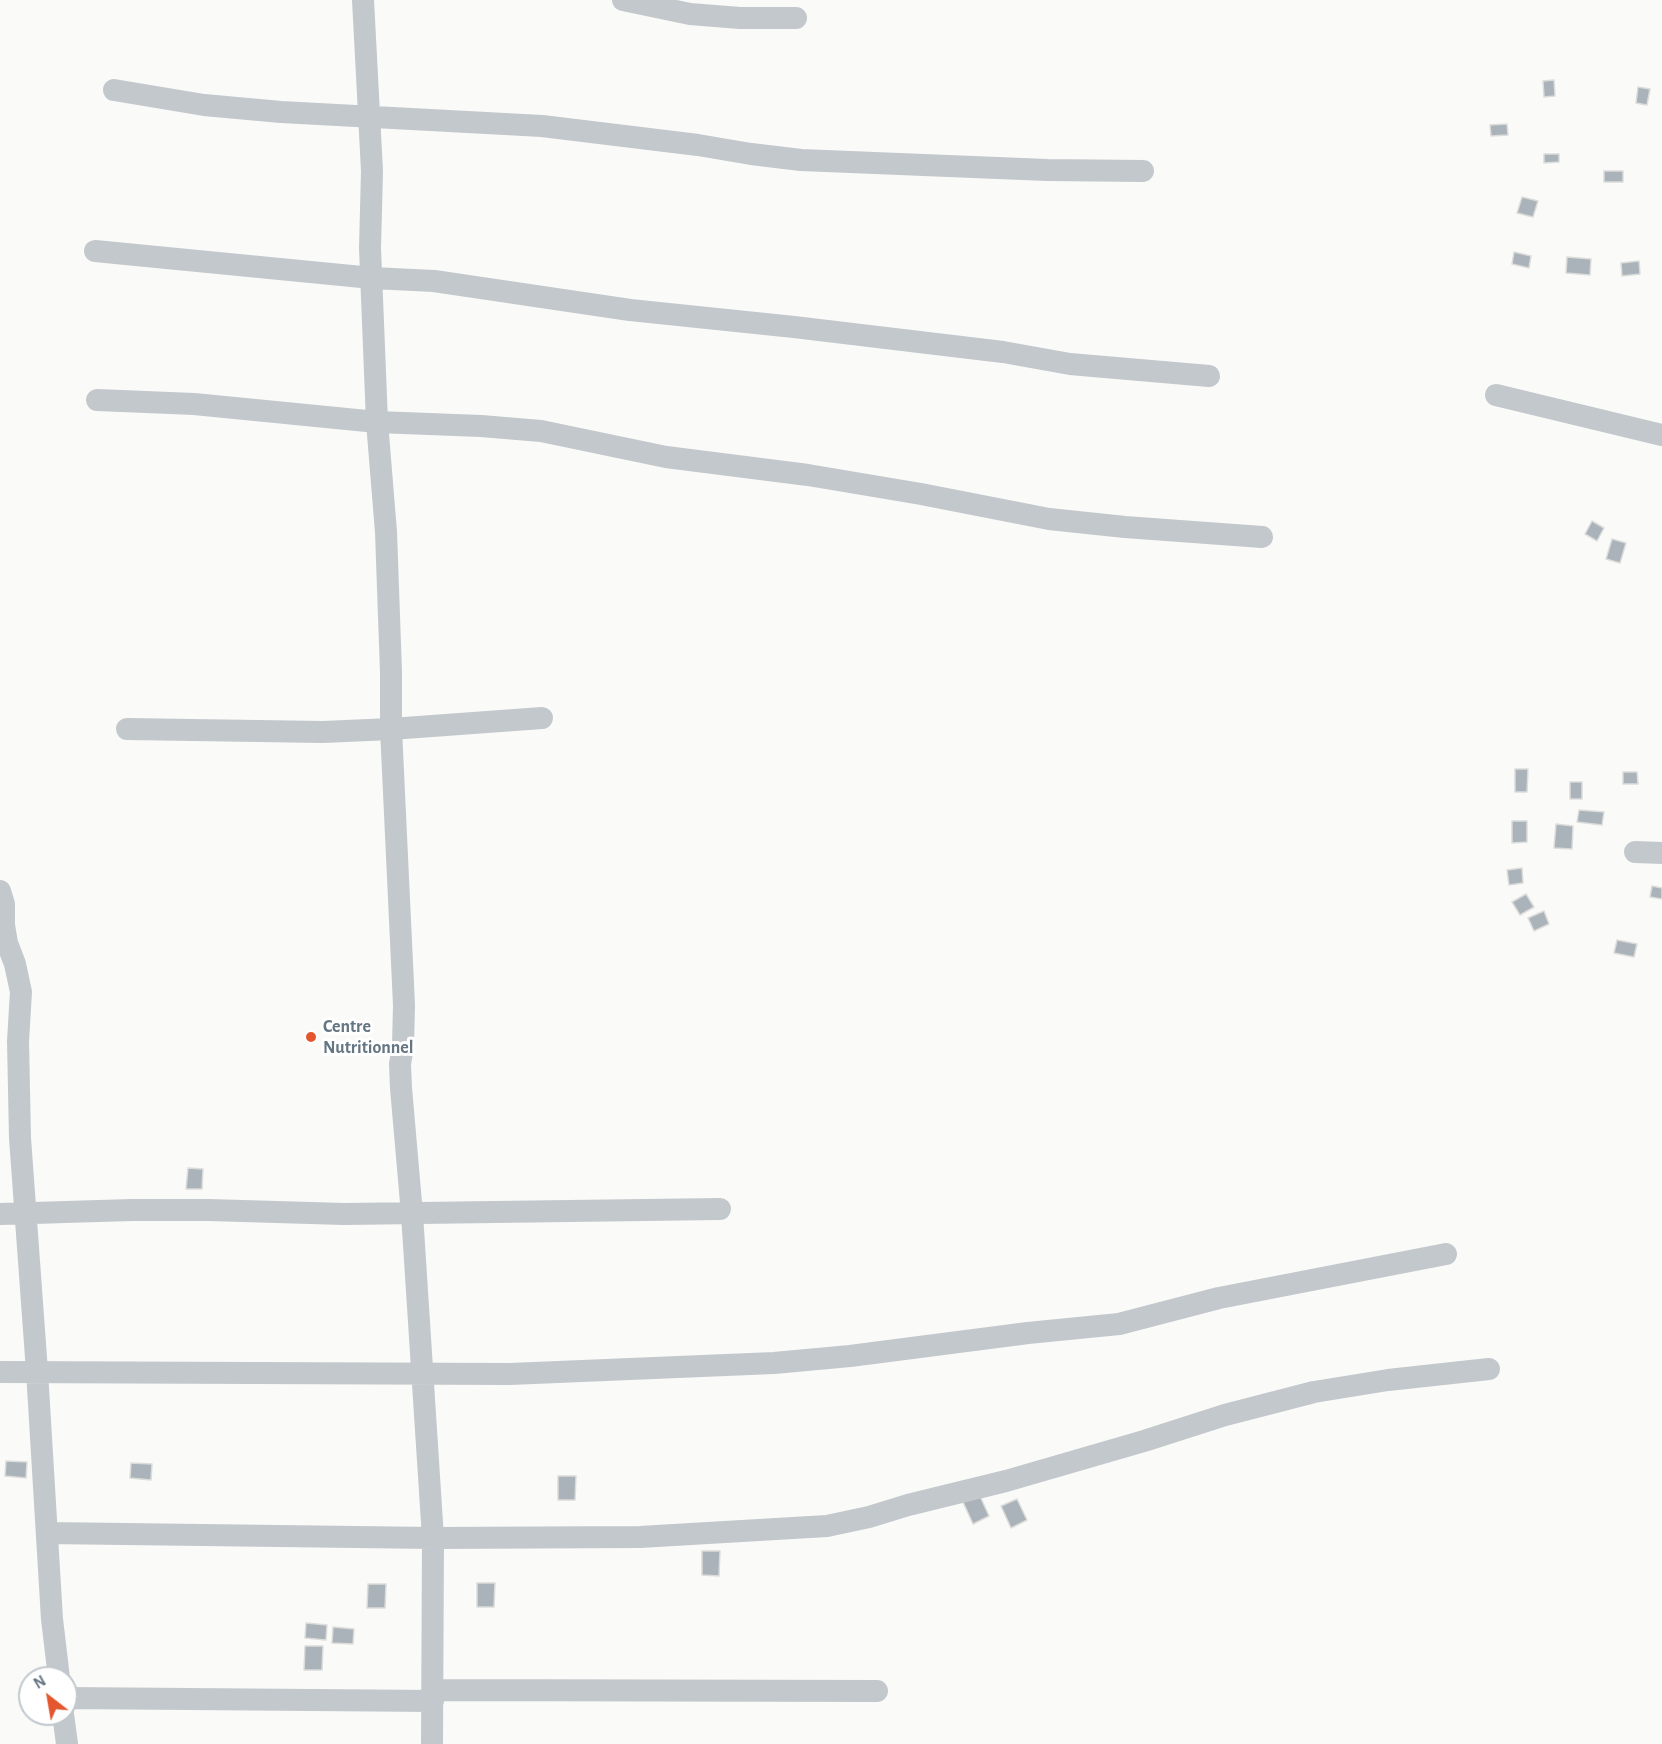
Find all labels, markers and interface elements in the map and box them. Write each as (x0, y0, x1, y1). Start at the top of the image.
place label: Centre Nutritionnel (323, 1016, 413, 1058)
marker: Centre Nutritionnel (304, 1030, 318, 1044)
north arrow (18, 1666, 78, 1726)
text: N (31, 1673, 49, 1692)

